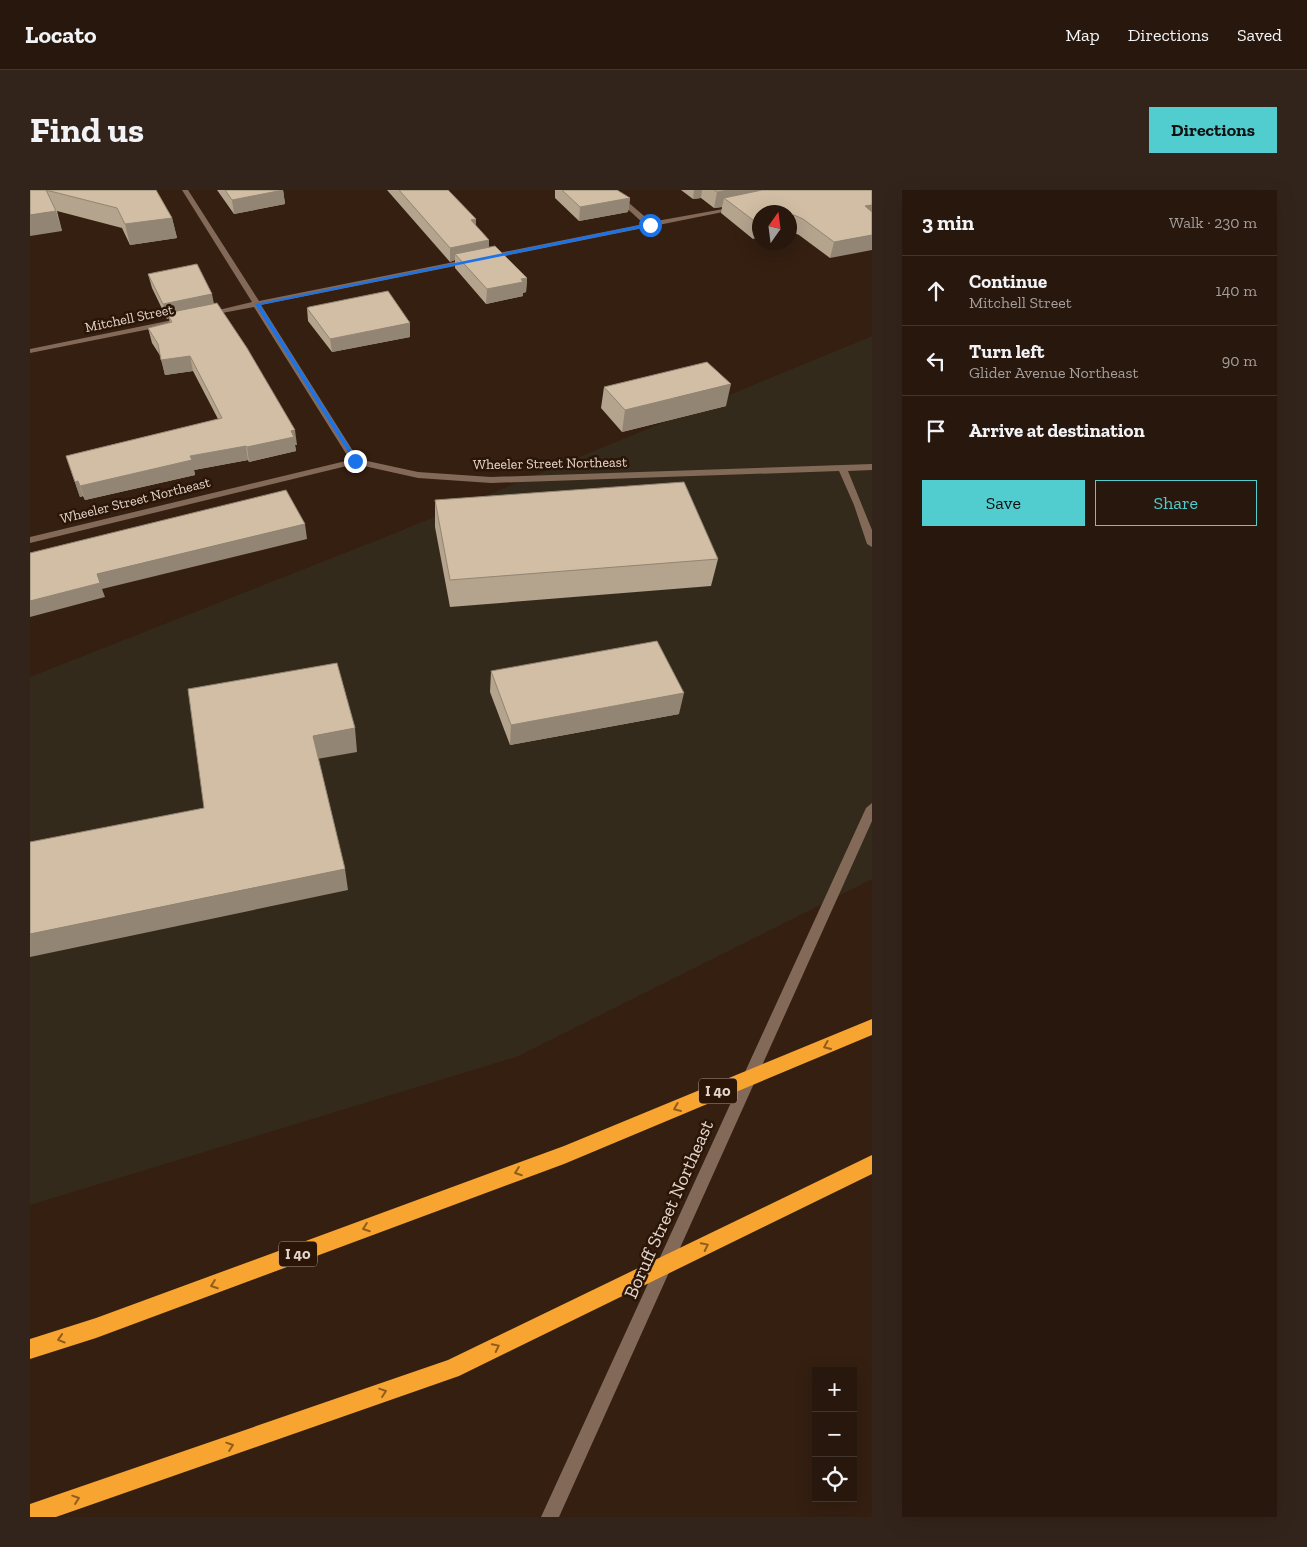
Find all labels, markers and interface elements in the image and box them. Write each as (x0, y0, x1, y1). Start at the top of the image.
text: Locato (25, 20, 97, 49)
text: Map (1065, 24, 1100, 46)
text: Directions (1128, 24, 1209, 46)
text: Saved (1237, 24, 1282, 46)
button: Directions (1149, 107, 1277, 153)
text: Find us (30, 109, 144, 151)
north arrow (752, 205, 797, 250)
text: 3 min (922, 210, 974, 235)
text: Walk · 230 m (1169, 213, 1257, 232)
route start (639, 214, 662, 237)
text: Continue (969, 270, 1047, 293)
icon: ahead (922, 277, 950, 305)
text: 140 m (1216, 281, 1257, 300)
text: Mitchell Street (969, 293, 1072, 312)
street label: Mitchell Street (83, 301, 176, 336)
text: Turn left (969, 340, 1044, 363)
icon: left (922, 347, 950, 375)
text: 90 m (1222, 351, 1257, 370)
text: Glider Avenue Northeast (969, 363, 1139, 382)
icon: arrive (922, 417, 950, 445)
text: Arrive at destination (969, 419, 1145, 442)
route end (344, 450, 367, 473)
street label: Wheeler Street Northeast (473, 454, 628, 473)
street label: Wheeler Street Northeast (58, 473, 213, 527)
button: Save (922, 480, 1085, 526)
button: Share (1095, 480, 1257, 526)
one-way arrow (823, 1039, 832, 1050)
road number: I 40 (699, 1078, 737, 1104)
one-way arrow (673, 1102, 682, 1112)
street label: Boruff Street Northeast (619, 1116, 718, 1302)
one-way arrow (515, 1166, 523, 1176)
one-way arrow (362, 1222, 371, 1232)
road number: I 40 (279, 1242, 317, 1266)
one-way arrow (700, 1242, 709, 1252)
one-way arrow (210, 1279, 218, 1289)
one-way arrow (57, 1334, 65, 1344)
one-way arrow (491, 1343, 500, 1354)
map controls (812, 1367, 857, 1502)
button: + (812, 1367, 857, 1412)
one-way arrow (378, 1388, 387, 1398)
button: − (812, 1412, 857, 1457)
one-way arrow (225, 1442, 233, 1452)
button: locate (812, 1457, 857, 1502)
one-way arrow (71, 1495, 80, 1505)

